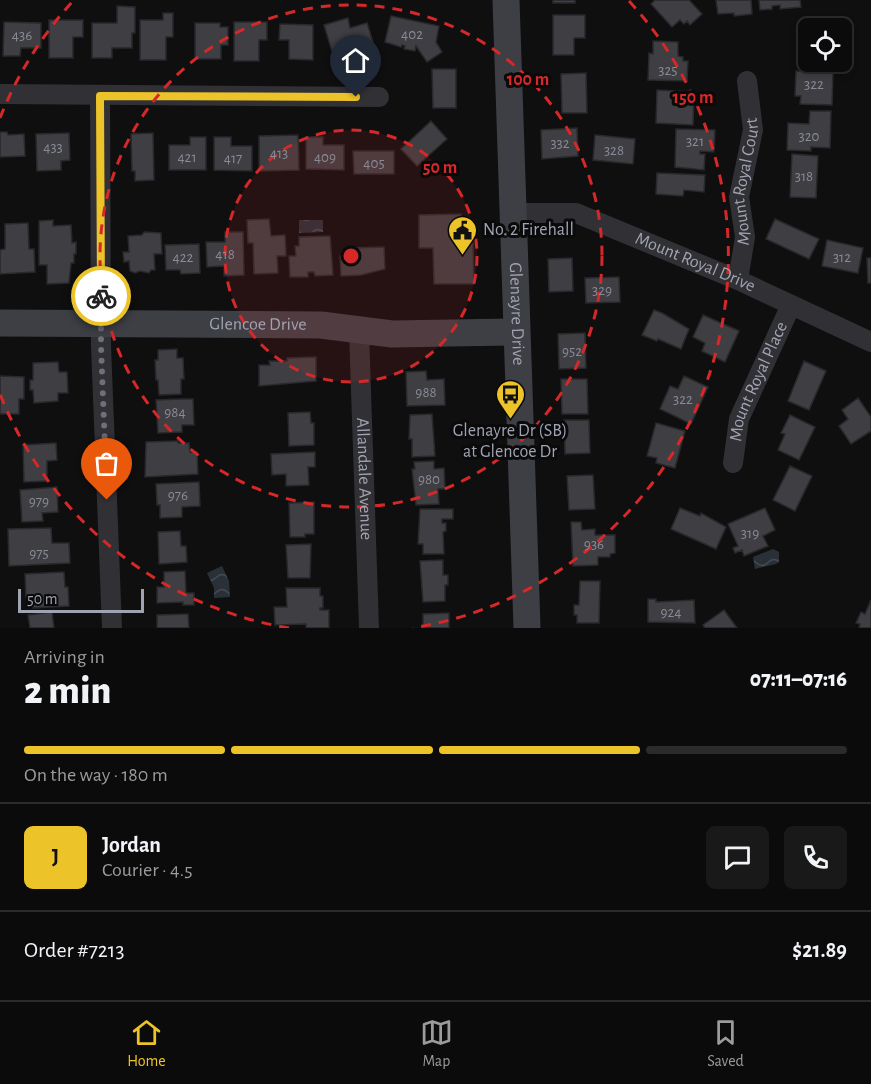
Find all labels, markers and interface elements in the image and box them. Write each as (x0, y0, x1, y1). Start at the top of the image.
map controls (798, 18, 852, 72)
button: locate (798, 18, 852, 72)
house number: 402 (401, 27, 423, 42)
house number: 436 (12, 28, 32, 43)
pin (330, 35, 381, 97)
icon: home (339, 44, 372, 77)
house number: 325 (658, 63, 678, 78)
text: 100 m (507, 71, 549, 89)
house number: 322 (804, 77, 824, 92)
text: 150 m (673, 89, 713, 107)
street label: Mount Royal Court (730, 117, 762, 247)
house number: 320 (799, 129, 820, 144)
house number: 321 (686, 134, 704, 149)
house number: 332 (550, 136, 570, 151)
house number: 433 (43, 140, 63, 155)
house number: 328 (604, 143, 624, 158)
house number: 413 (270, 146, 288, 161)
house number: 421 (177, 150, 197, 165)
house number: 409 (314, 150, 336, 165)
house number: 417 (224, 151, 242, 166)
house number: 405 (363, 156, 385, 171)
text: 50 m (423, 159, 457, 177)
house number: 318 (795, 169, 813, 184)
public building icon: No. 2 Firehall (446, 214, 478, 256)
place label: No. 2 Firehall (483, 221, 574, 239)
street label: Mount Royal Drive (632, 229, 758, 296)
centre of rings (341, 246, 361, 266)
house number: 418 (215, 247, 235, 262)
house number: 422 (173, 250, 194, 265)
house number: 312 (833, 250, 851, 265)
street label: Glenayre Drive (506, 262, 527, 366)
courier (71, 266, 131, 326)
icon: bike (85, 280, 118, 313)
house number: 329 (592, 283, 612, 298)
street label: Glencoe Drive (209, 315, 307, 334)
street label: Mount Royal Place (727, 319, 791, 443)
house number: 952 (562, 344, 582, 359)
bus stop icon: Glenayre Dr (SB) at Glencoe Dr (494, 378, 526, 420)
house number: 988 (415, 385, 437, 400)
house number: 322 (673, 392, 693, 407)
house number: 984 (164, 405, 186, 420)
street label: Allandale Avenue (353, 417, 375, 541)
place label: Glenayre Dr (SB) at Glencoe Dr (453, 422, 567, 461)
pin (81, 438, 132, 500)
icon: bag (90, 447, 123, 480)
house number: 980 (418, 472, 440, 487)
house number: 976 (168, 488, 188, 503)
house number: 979 (29, 494, 49, 509)
house number: 319 (741, 526, 759, 541)
house number: 936 (584, 537, 604, 552)
house number: 975 (29, 546, 49, 561)
scale bar (18, 586, 144, 614)
text: 50 m (27, 591, 58, 607)
house number: 924 (660, 605, 682, 620)
text: Arriving in (24, 647, 105, 667)
text: 07:11–07:16 (750, 668, 847, 690)
text: 2 min (24, 672, 111, 711)
text: On the way · 180 m (24, 765, 168, 785)
button: chat (706, 826, 769, 889)
button: phone (784, 826, 847, 889)
text: Jordan (102, 834, 161, 856)
text: J (52, 846, 59, 868)
text: Courier · 4.5 (102, 860, 193, 880)
text: Order #7213 (24, 939, 125, 961)
text: $21.89 (792, 939, 847, 961)
tab: Home (127, 1016, 166, 1071)
tab: Map (420, 1016, 453, 1071)
tab: Saved (707, 1016, 744, 1071)

